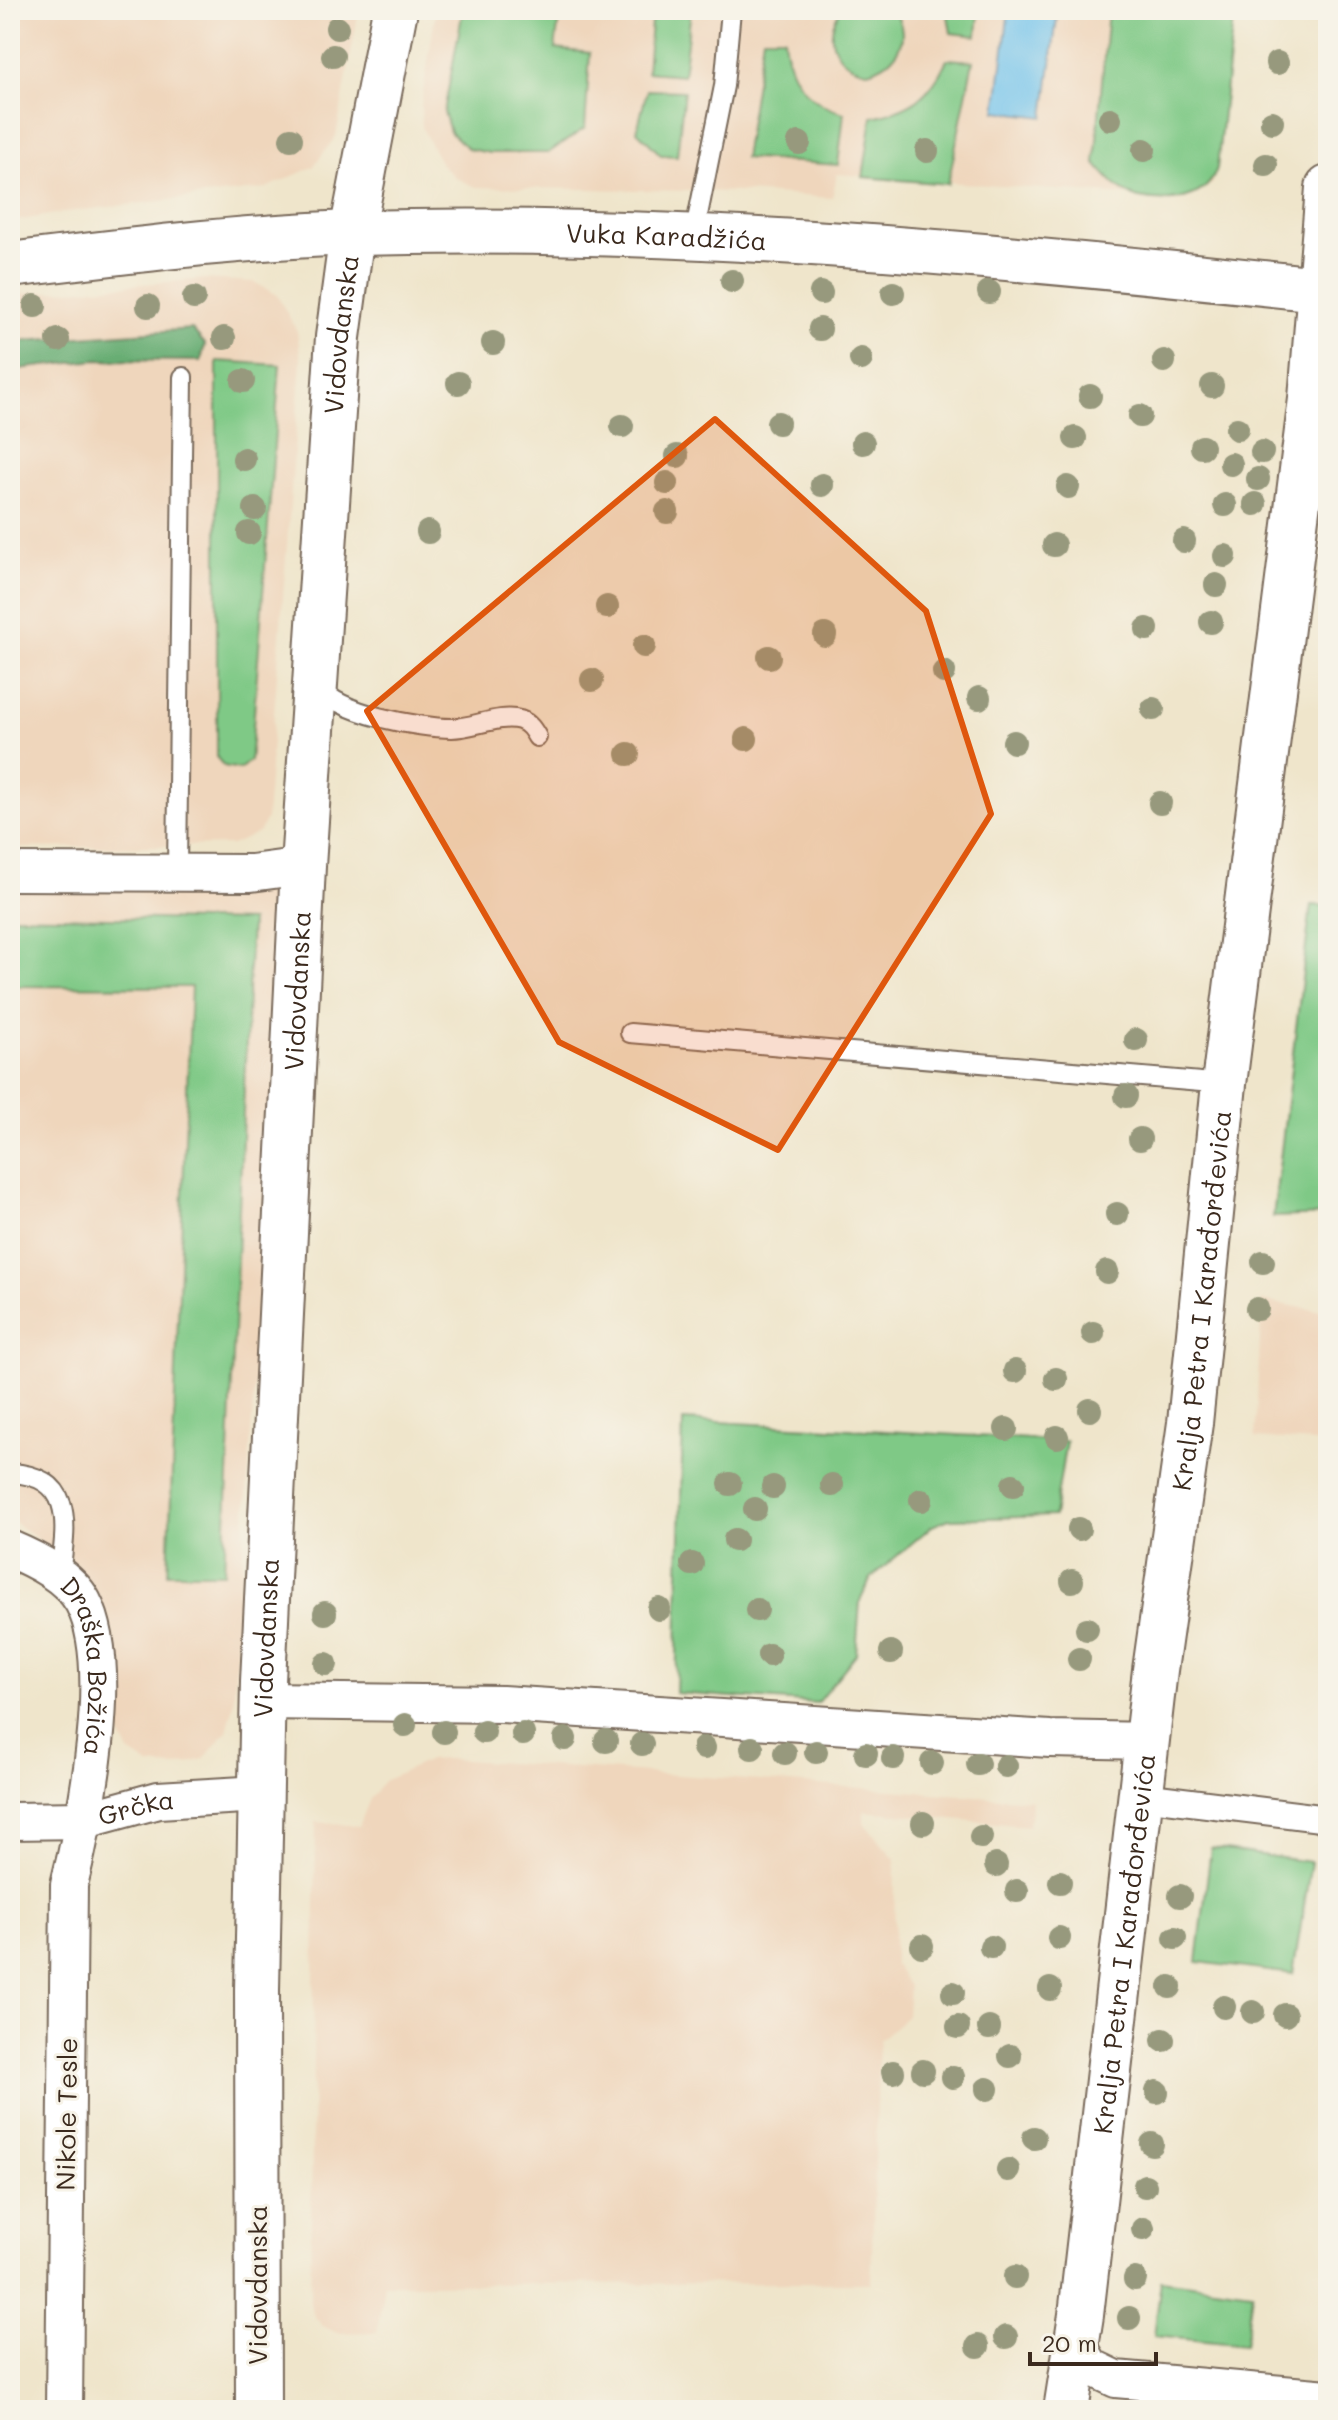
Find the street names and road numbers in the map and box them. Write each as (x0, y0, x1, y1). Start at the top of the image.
street label: Vuka Karadžića (566, 215, 768, 257)
street label: Vidovdanska (316, 253, 366, 415)
street label: Vidovdanska (276, 910, 318, 1072)
street label: Kralja Petra I Karađorđevića (1164, 1109, 1238, 1493)
street label: Vidovdanska (245, 1557, 286, 1718)
street label: Draška Božića (53, 1569, 115, 1758)
street label: Kralja Petra I Karađorđevića (1085, 1752, 1162, 2135)
street label: Grčka (94, 1782, 175, 1833)
street label: Nikole Tesle (48, 2037, 84, 2191)
street label: Vidovdanska (240, 2205, 274, 2365)

